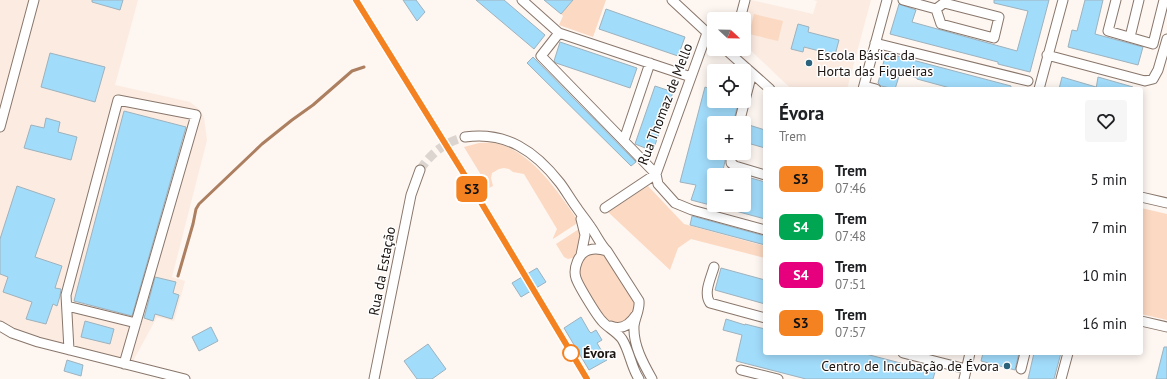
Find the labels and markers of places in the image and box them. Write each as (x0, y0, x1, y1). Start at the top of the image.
place label: Escola Básica da Horta das Figueiras (817, 46, 933, 80)
marker: Escola Básica da Horta das Figueiras (804, 58, 814, 68)
marker: Évora (562, 344, 580, 362)
place label: Évora (583, 344, 616, 362)
place label: Centro de Incubação de Évora (821, 357, 999, 375)
marker: Centro de Incubação de Évora (1002, 361, 1012, 371)

